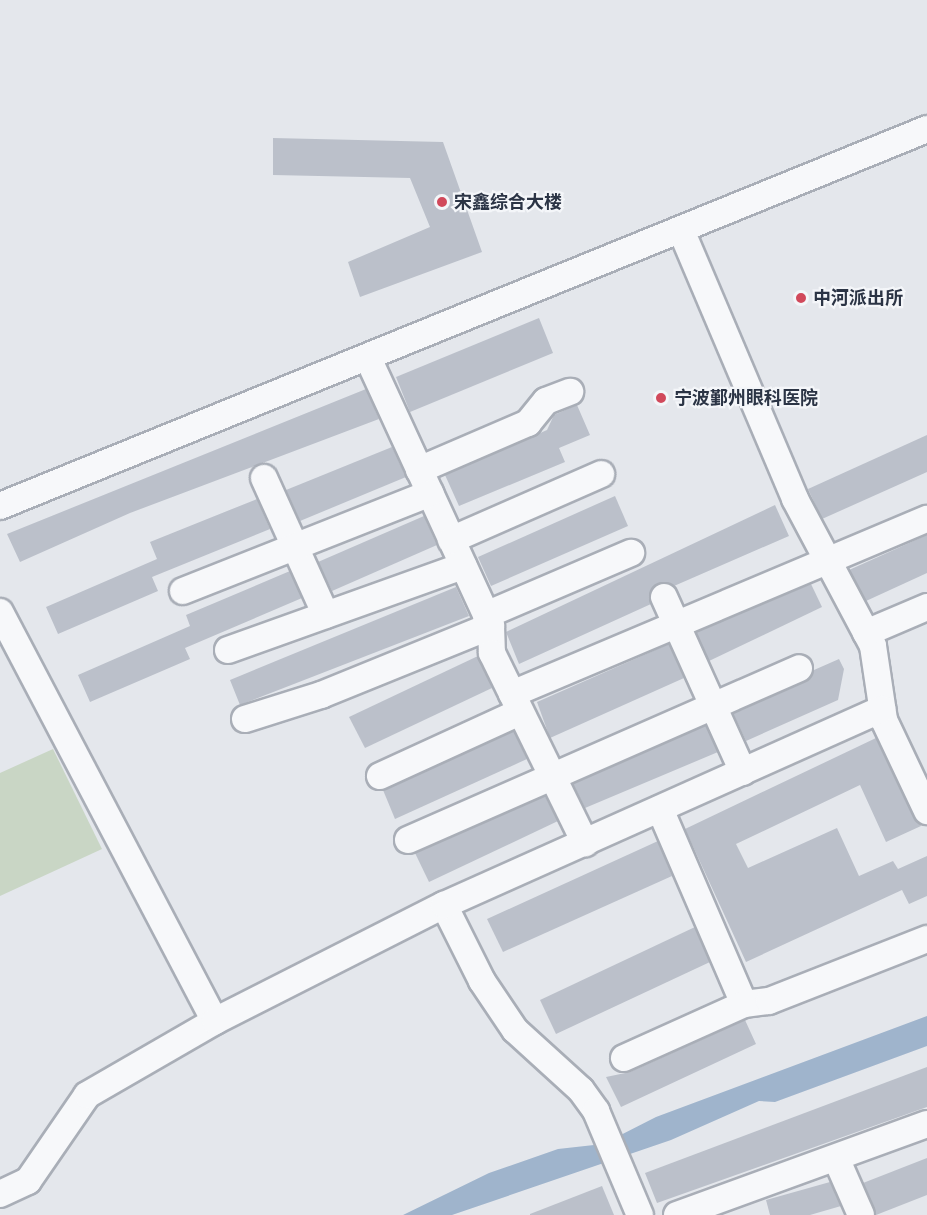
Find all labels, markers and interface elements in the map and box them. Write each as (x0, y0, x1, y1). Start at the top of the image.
place label: 宋鑫综合大楼 (454, 191, 562, 213)
marker: 宋鑫综合大楼 (435, 195, 449, 209)
place label: 中河派出所 (813, 287, 903, 309)
marker: 中河派出所 (794, 291, 808, 305)
place label: 宁波鄞州眼科医院 (674, 387, 818, 409)
marker: 宁波鄞州眼科医院 (652, 389, 670, 407)

